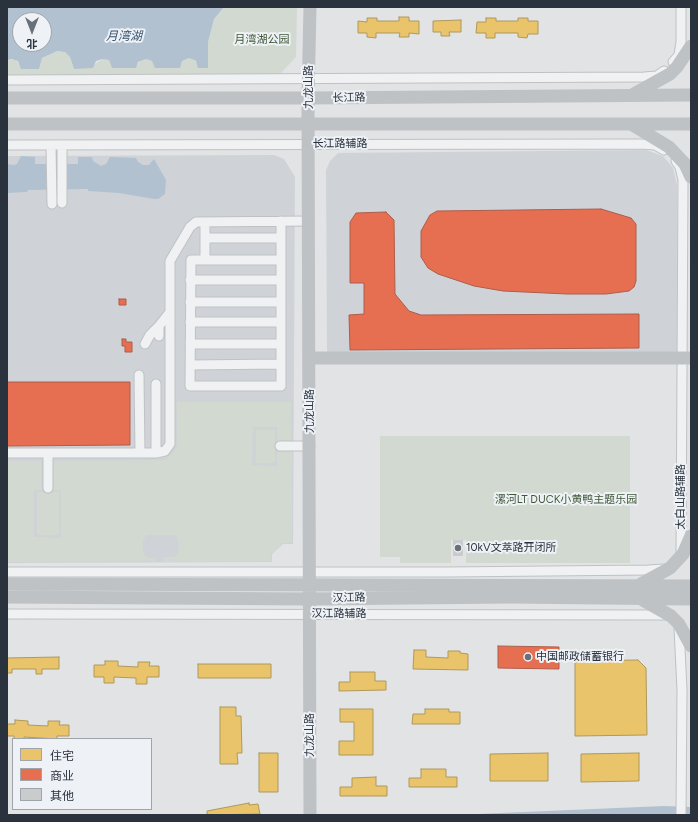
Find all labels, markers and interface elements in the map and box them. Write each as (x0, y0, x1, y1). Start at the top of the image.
north arrow (12, 12, 52, 52)
water label: 月湾湖 (106, 29, 142, 43)
park label: 月湾湖公园 (235, 33, 289, 47)
text: 北 (27, 37, 38, 50)
street label: 九龙山路 (302, 65, 316, 109)
street label: 长江路 (332, 91, 366, 105)
street label: 长江路辅路 (313, 137, 367, 151)
street label: 九龙山路 (303, 389, 317, 433)
street label: 太白山路辅路 (674, 464, 688, 530)
park label: 漯河LT DUCK小黄鸭主题乐园 (495, 493, 637, 507)
place label: 10kV文萃路开闭所 (466, 541, 557, 555)
marker: 10kV文萃路开闭所 (453, 543, 463, 553)
street label: 汉江路 (332, 591, 366, 605)
street label: 汉江路辅路 (312, 607, 366, 621)
place label: 中国邮政储蓄银行 (536, 650, 624, 664)
marker: 中国邮政储蓄银行 (523, 652, 533, 662)
street label: 九龙山路 (303, 713, 317, 757)
legend (12, 738, 152, 810)
text: 住宅 (50, 749, 74, 763)
text: 商业 (50, 769, 74, 783)
text: 其他 (50, 789, 74, 803)

